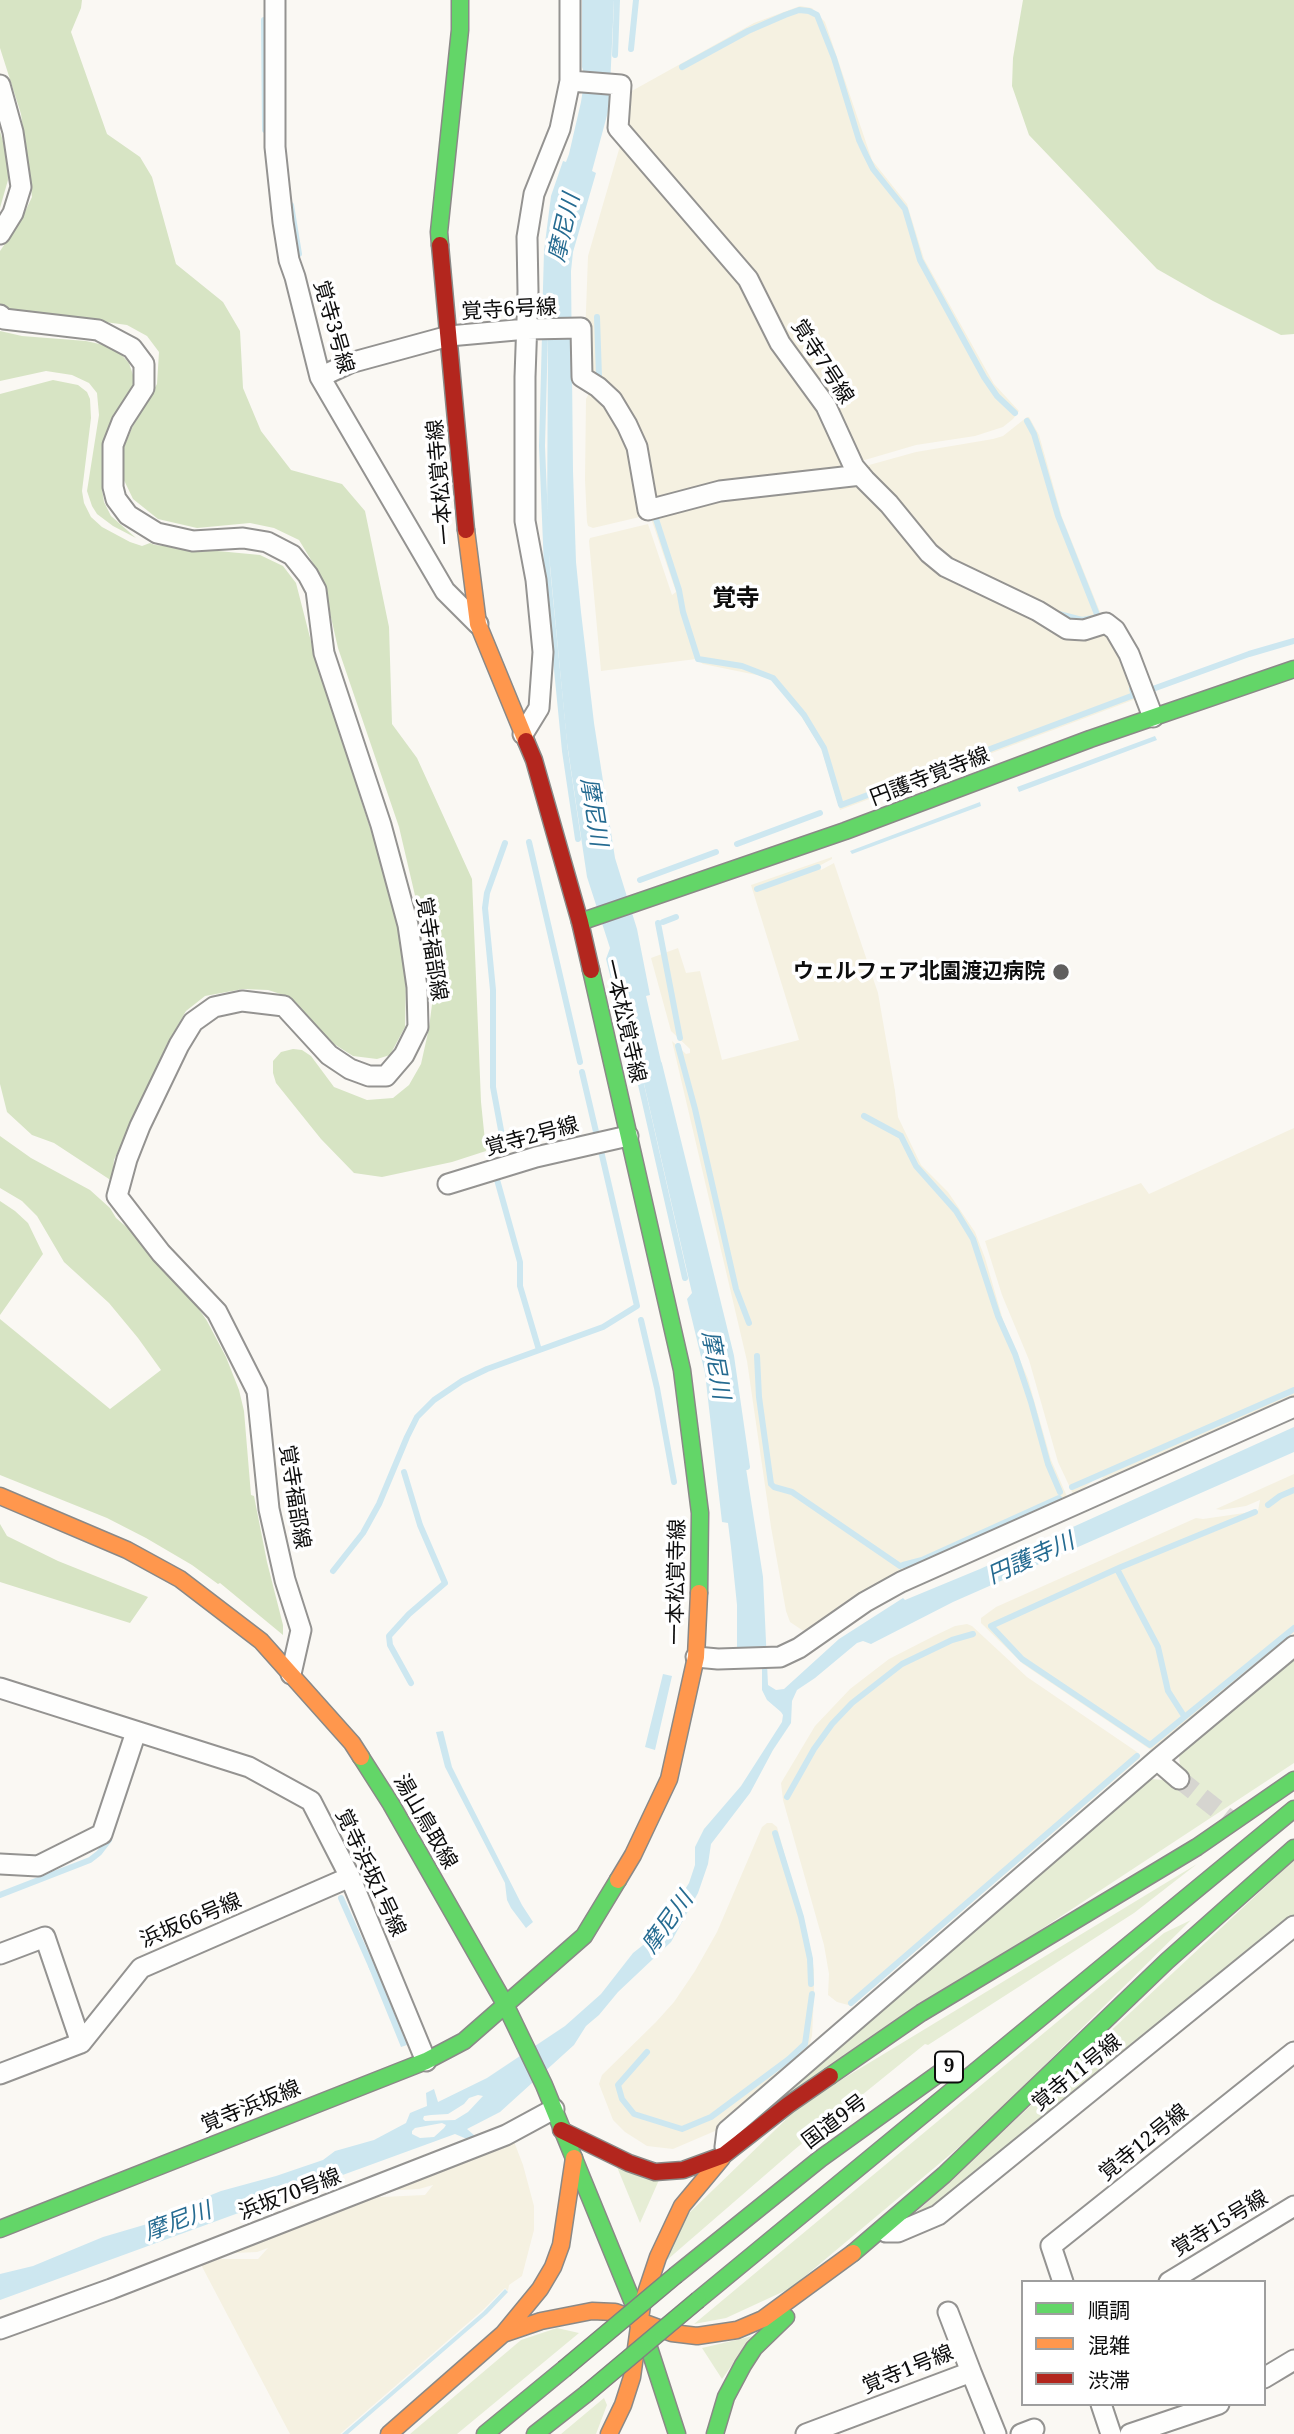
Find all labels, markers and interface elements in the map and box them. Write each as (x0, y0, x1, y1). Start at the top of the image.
water label: 摩尼川 (544, 191, 586, 265)
street label: 覚寺3号線 (308, 278, 358, 376)
street label: 覚寺6号線 (461, 295, 557, 325)
street label: 覚寺7号線 (785, 315, 859, 409)
street label: 一本松覚寺線 (423, 418, 459, 546)
district label: 覚寺 (712, 585, 760, 613)
street label: 円護寺覚寺線 (867, 743, 993, 811)
water label: 摩尼川 (574, 776, 612, 848)
street label: 覚寺福部線 (410, 895, 452, 1003)
street label: 一本松覚寺線 (598, 957, 650, 1085)
place label: ウェルフェア北園渡辺病院 (793, 959, 1045, 985)
marker: ウェルフェア北園渡辺病院 (1051, 962, 1071, 982)
street label: 覚寺2号線 (483, 1112, 581, 1162)
water label: 摩尼川 (695, 1329, 735, 1401)
street label: 覚寺福部線 (273, 1443, 315, 1551)
street label: 一本松覚寺線 (663, 1519, 691, 1645)
water label: 円護寺川 (983, 1528, 1079, 1590)
street label: 湯山鳥取線 (388, 1770, 462, 1874)
street label: 覚寺浜坂1号線 (329, 1805, 411, 1941)
water label: 摩尼川 (637, 1887, 699, 1959)
street label: 浜坂66号線 (137, 1888, 245, 1954)
street label: 覚寺11号線 (1027, 2029, 1127, 2117)
road number: 9 (935, 2052, 963, 2082)
street label: 覚寺浜坂線 (198, 2076, 304, 2138)
street label: 国道9号 (798, 2089, 872, 2155)
street label: 覚寺12号線 (1094, 2099, 1194, 2187)
street label: 浜坂70号線 (235, 2164, 345, 2226)
street label: 覚寺15号線 (1167, 2186, 1273, 2262)
water label: 摩尼川 (141, 2197, 215, 2247)
legend (1021, 2280, 1266, 2406)
text: 順調 (1088, 2296, 1130, 2324)
text: 混雑 (1088, 2331, 1130, 2359)
street label: 覚寺1号線 (859, 2340, 957, 2400)
text: 渋滞 (1088, 2366, 1130, 2394)

